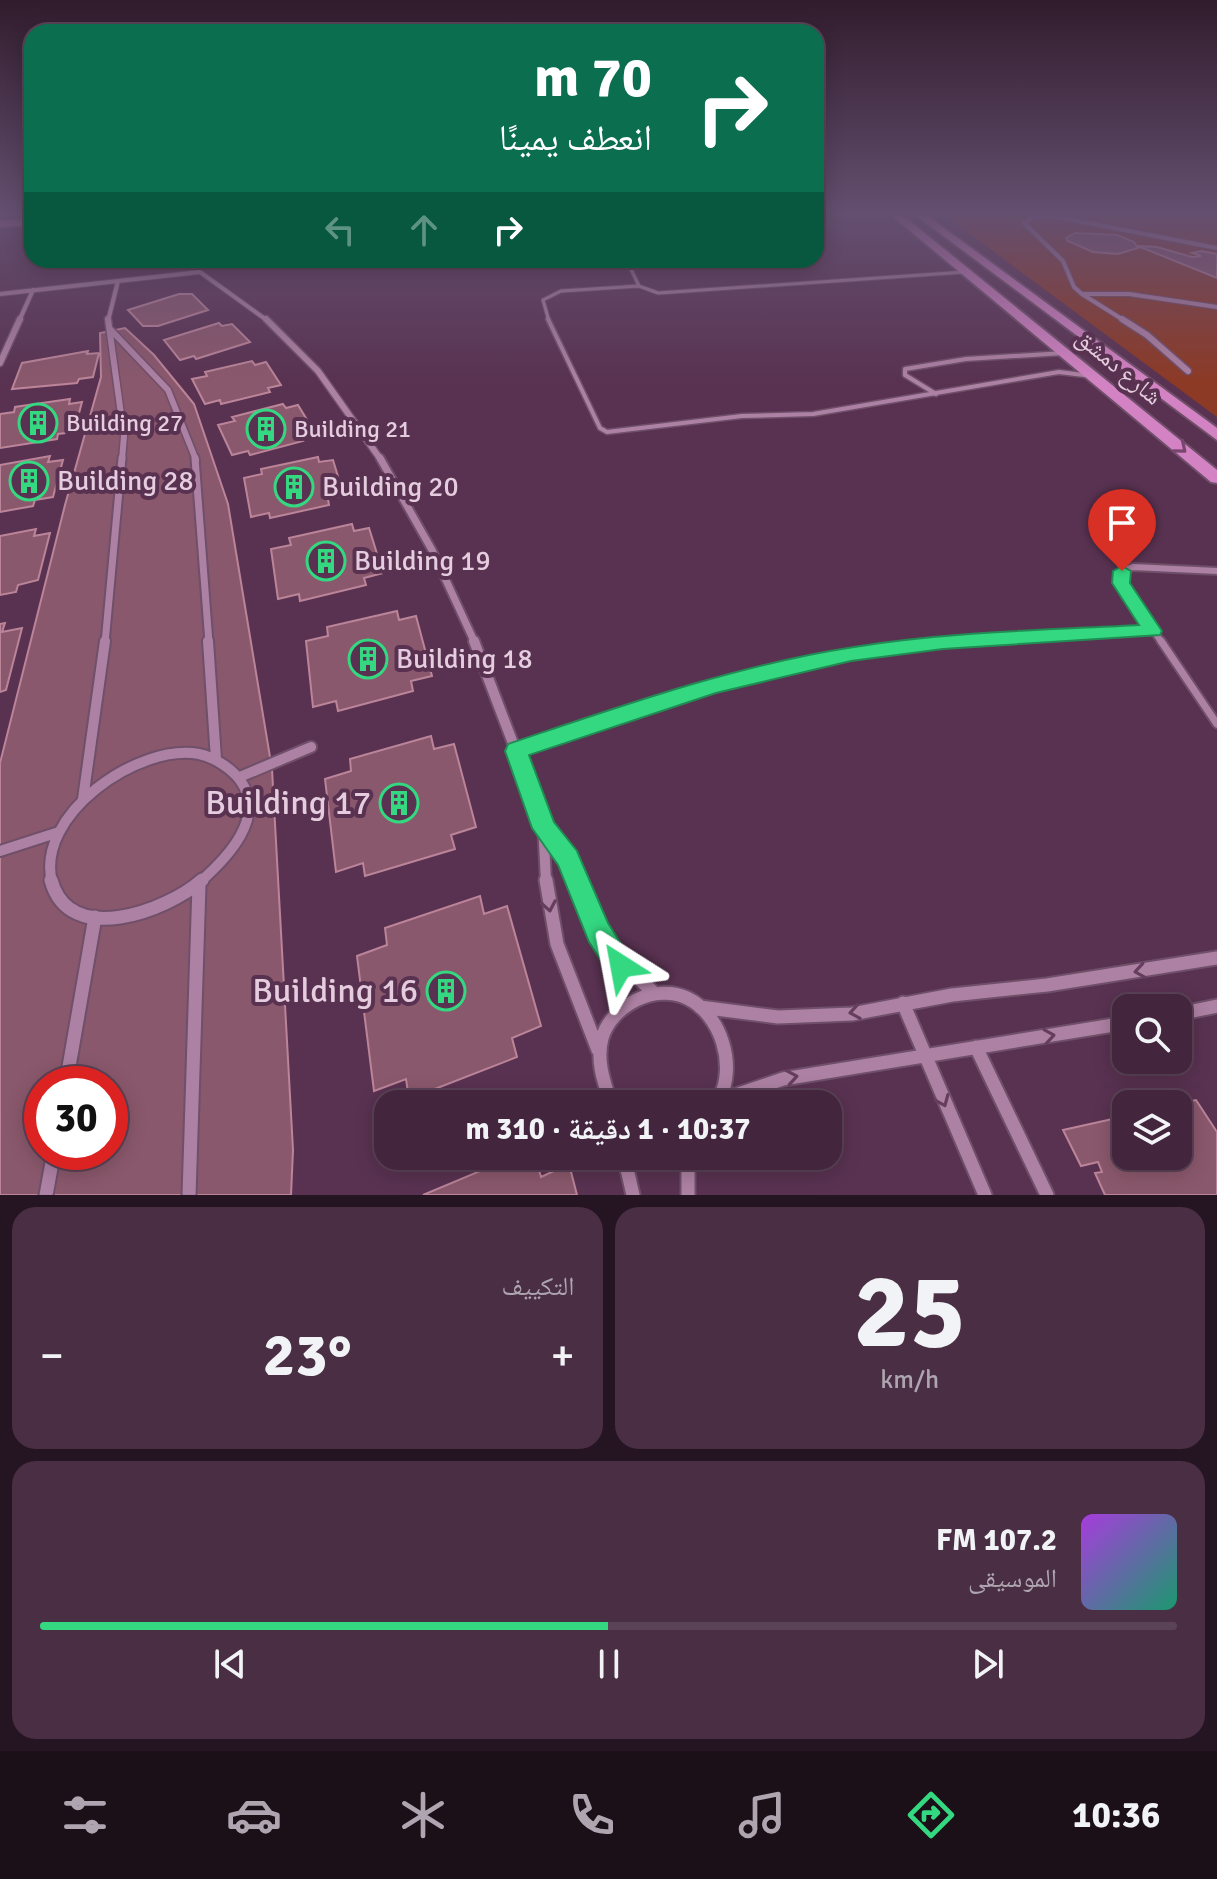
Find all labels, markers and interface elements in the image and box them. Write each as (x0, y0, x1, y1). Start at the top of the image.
text: 70 m (534, 43, 652, 112)
icon: right (680, 56, 784, 160)
text: انعطف يمينًا (499, 116, 652, 161)
icon: left (318, 208, 362, 252)
icon: ahead (402, 208, 446, 252)
icon: right (486, 208, 530, 252)
street label: شارع دمشق (1070, 322, 1168, 412)
building icon: Building 27 (17, 402, 59, 444)
place label: Building 27 (66, 408, 183, 438)
building icon: Building 21 (245, 408, 287, 450)
place label: Building 21 (294, 414, 411, 444)
one-way arrow (1172, 438, 1186, 453)
building icon: Building 28 (8, 460, 50, 502)
place label: Building 28 (57, 464, 194, 498)
building icon: Building 20 (273, 466, 315, 508)
place label: Building 20 (322, 470, 459, 504)
pin (1088, 489, 1156, 571)
icon: arrive (1100, 501, 1144, 545)
building icon: Building 19 (305, 540, 347, 582)
place label: Building 19 (354, 544, 491, 578)
building icon: Building 18 (347, 638, 389, 680)
place label: Building 18 (396, 642, 533, 676)
place label: Building 17 (205, 782, 371, 824)
building icon: Building 17 (378, 782, 420, 824)
one-way arrow (539, 899, 556, 913)
position arrow (579, 924, 663, 1008)
one-way arrow (1133, 962, 1147, 979)
place label: Building 16 (252, 970, 418, 1012)
building icon: Building 16 (425, 970, 467, 1012)
map controls (1112, 994, 1192, 1170)
button: search (1112, 994, 1192, 1074)
one-way arrow (848, 1003, 862, 1020)
one-way arrow (1042, 1028, 1056, 1045)
speed limit sign: 30 (24, 1066, 128, 1170)
one-way arrow (785, 1070, 799, 1087)
button: layers (1112, 1090, 1192, 1170)
one-way arrow (934, 1092, 950, 1107)
text: 10:37 · 1 دقيقة · 310 m (465, 1111, 751, 1148)
text: 25 (854, 1248, 966, 1376)
text: التكييف (502, 1271, 575, 1303)
text: 23° (263, 1319, 352, 1393)
text: − (40, 1329, 64, 1383)
text: + (551, 1329, 575, 1383)
text: km/h (880, 1364, 939, 1396)
text: 107.2 FM (936, 1522, 1057, 1559)
text: الموسيقى (968, 1563, 1057, 1595)
icon: previous (208, 1642, 252, 1686)
icon: pause (587, 1642, 631, 1686)
icon: next (966, 1642, 1010, 1686)
icon: filters (57, 1787, 113, 1843)
icon: car (226, 1787, 282, 1843)
icon: climate (395, 1787, 451, 1843)
icon: phone (564, 1787, 620, 1843)
icon: music (734, 1787, 790, 1843)
icon: directions (903, 1787, 959, 1843)
text: 10:36 (1072, 1793, 1160, 1838)

